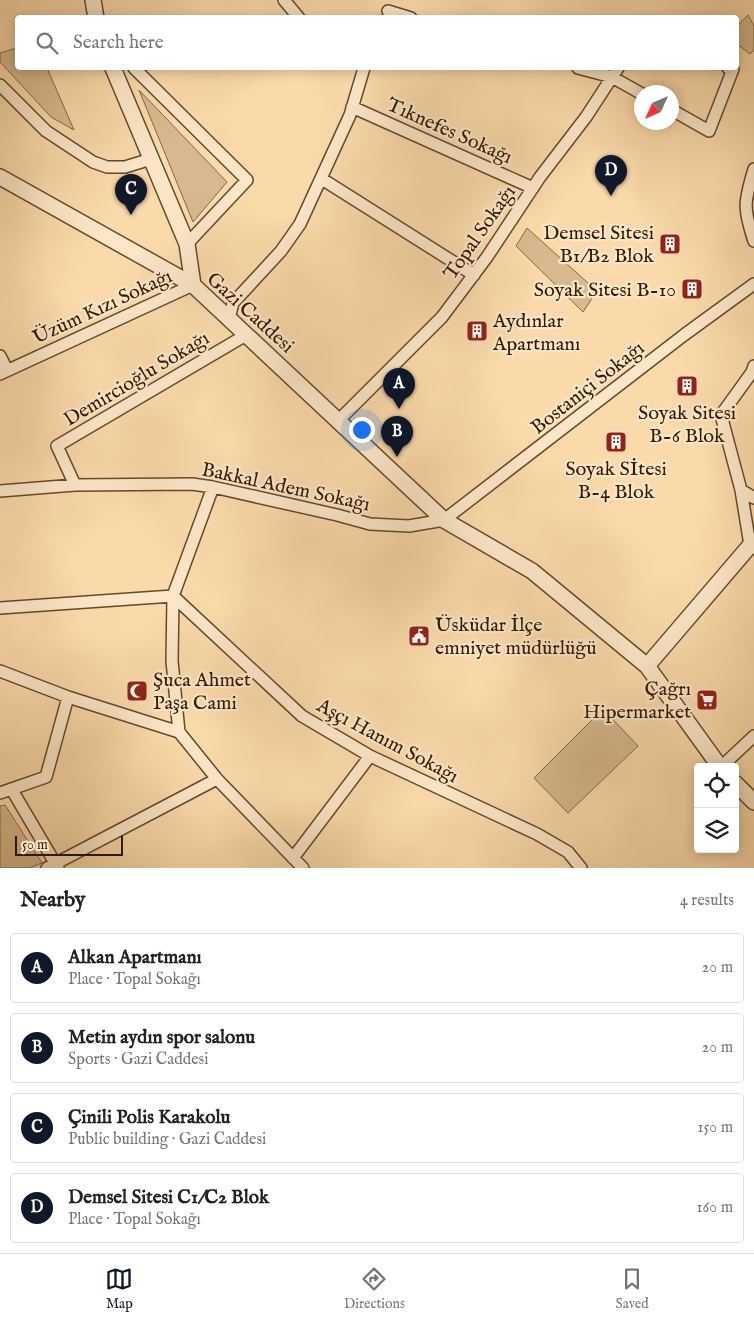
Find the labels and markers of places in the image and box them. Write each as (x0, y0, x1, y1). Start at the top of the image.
pin: D (595, 155, 627, 196)
pin: C (115, 174, 147, 215)
place label: Demsel Sitesi B1/B2 Blok (543, 221, 654, 269)
building icon: Demsel Sitesi B1/B2 Blok (658, 232, 682, 256)
building icon: Soyak Sitesi B-10 (680, 277, 704, 301)
place label: Soyak Sitesi B-10 (534, 278, 676, 303)
place label: Aydınlar Apartmanı (492, 309, 580, 357)
building icon: Aydınlar Apartmanı (465, 319, 489, 343)
pin: A (383, 368, 415, 409)
building icon: Soyak Sitesi B-6 Blok (675, 374, 699, 398)
place label: Soyak Sitesi B-6 Blok (638, 401, 736, 449)
pin: B (381, 416, 413, 457)
building icon: Soyak Sİtesi B-4 Blok (604, 430, 628, 454)
place label: Soyak Sİtesi B-4 Blok (565, 457, 667, 505)
place label: Üsküdar İlçe emniyet müdürlüğü (435, 613, 597, 661)
public building icon: Üsküdar İlçe emniyet müdürlüğü (407, 624, 431, 648)
place label: Şuca Ahmet Paşa Cami (153, 668, 251, 716)
place label: Çağrı Hipermarket (583, 677, 691, 725)
mosque icon: Şuca Ahmet Paşa Cami (125, 679, 149, 703)
supermarket icon: Çağrı Hipermarket (695, 688, 719, 712)

